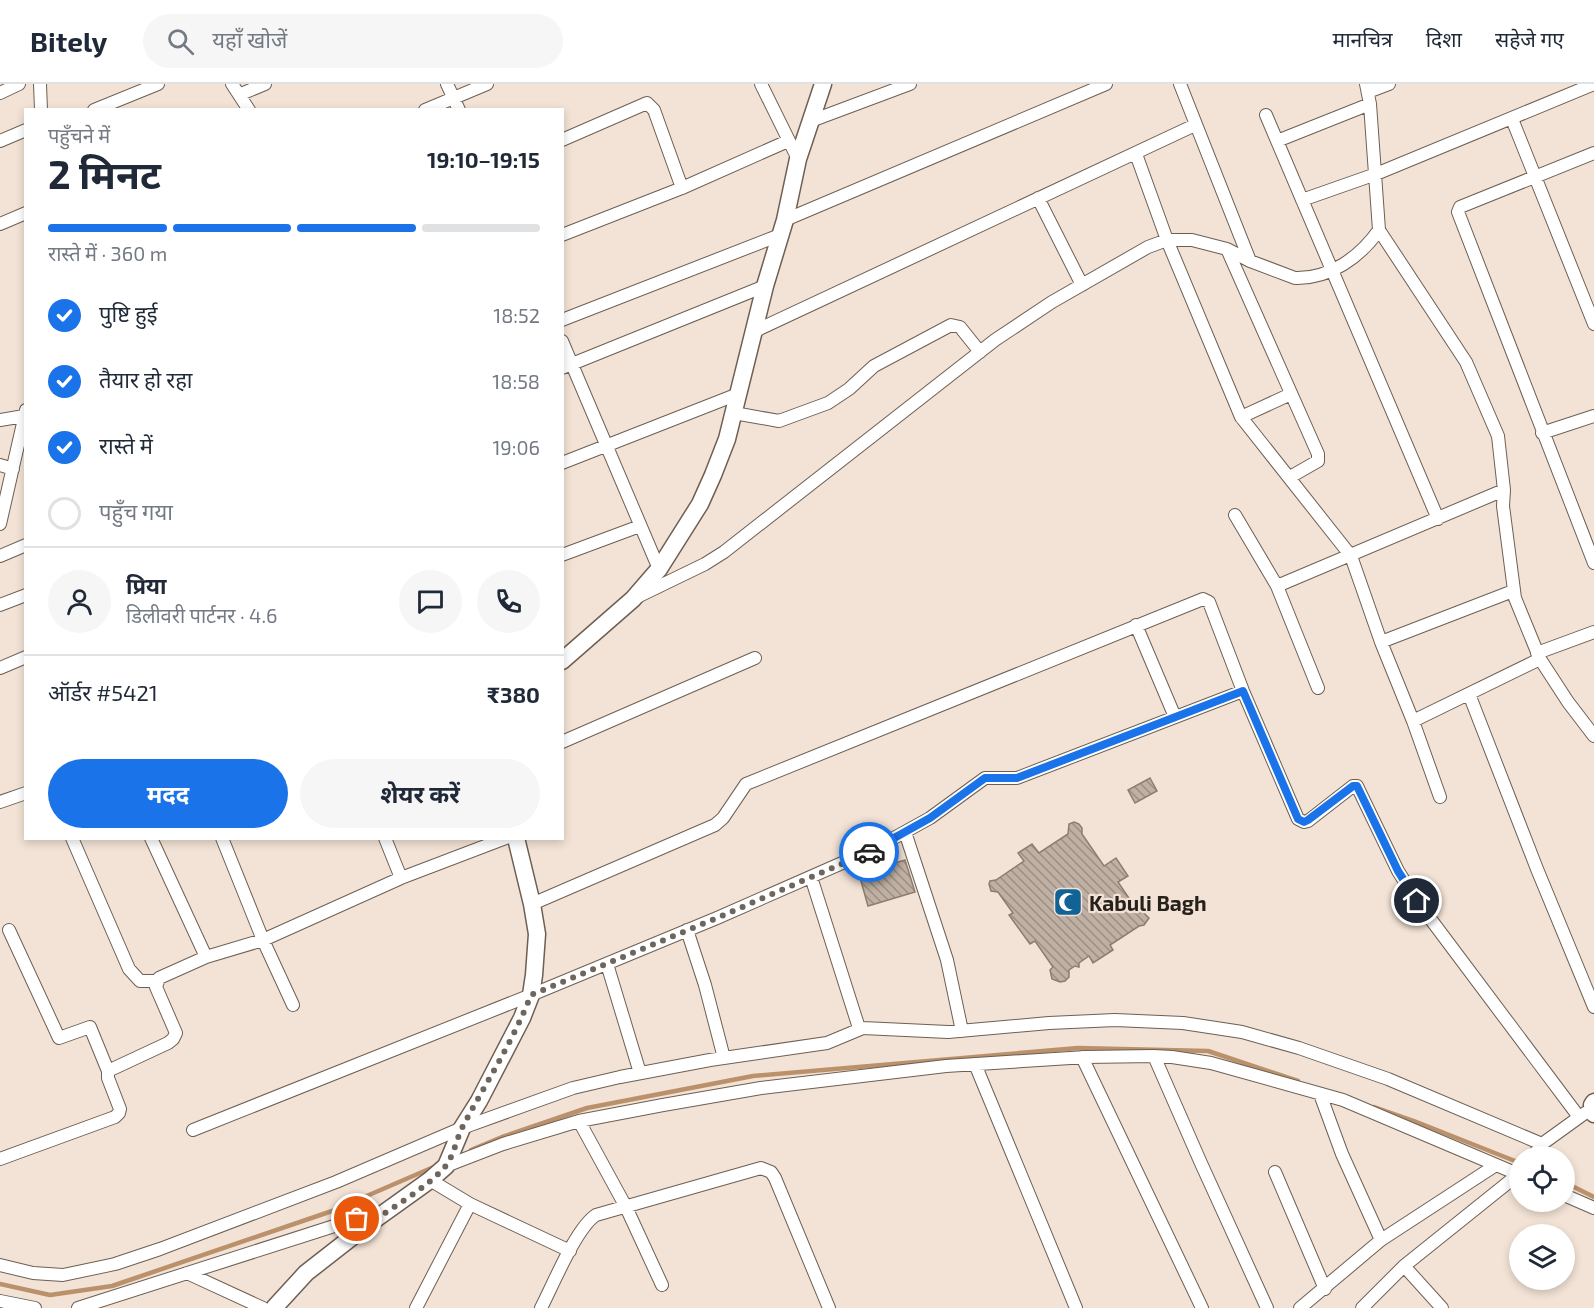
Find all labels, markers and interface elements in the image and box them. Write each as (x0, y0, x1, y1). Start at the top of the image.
search box (143, 14, 563, 68)
text: Bitely (30, 24, 107, 58)
icon: search (164, 25, 197, 58)
text: यहाँ खोजें (212, 26, 287, 52)
text: मानचित्र (1333, 26, 1393, 51)
text: दिशा (1426, 26, 1462, 51)
text: सहेजे गए (1495, 26, 1564, 51)
text: पहुँचने में (48, 123, 110, 147)
text: 19:10–19:15 (427, 146, 540, 172)
text: 2 मिनट (48, 150, 161, 197)
text: रास्ते में · 360 m (48, 241, 167, 265)
icon: check (48, 299, 81, 332)
text: पुष्टि हुई (99, 300, 157, 326)
text: 18:52 (493, 303, 540, 327)
icon: check (48, 365, 81, 398)
text: तैयार हो रहा (99, 366, 193, 392)
text: 18:58 (492, 369, 540, 393)
icon: check (48, 431, 81, 464)
text: रास्ते में (99, 432, 153, 458)
text: 19:06 (492, 435, 540, 459)
text: पहुँच गया (99, 498, 173, 524)
button: person (48, 570, 111, 633)
button: chat (399, 570, 462, 633)
button: phone (477, 570, 540, 633)
text: प्रिया (126, 572, 166, 598)
text: डिलीवरी पार्टनर · 4.6 (126, 603, 277, 627)
text: ऑर्डर #5421 (48, 679, 158, 705)
text: ₹380 (487, 681, 540, 707)
button: मदद (48, 759, 288, 828)
button: शेयर करें (300, 759, 540, 828)
courier (839, 822, 899, 882)
icon: car (853, 836, 886, 869)
pin (1391, 875, 1442, 926)
icon: home (1400, 884, 1433, 917)
mosque icon: Kabuli Bagh (1052, 886, 1084, 918)
place label: Kabuli Bagh (1089, 890, 1207, 915)
map controls (1509, 1146, 1575, 1290)
button: locate (1509, 1146, 1575, 1212)
pin (331, 1193, 382, 1244)
icon: bag (340, 1202, 373, 1235)
button: layers (1509, 1224, 1575, 1290)

